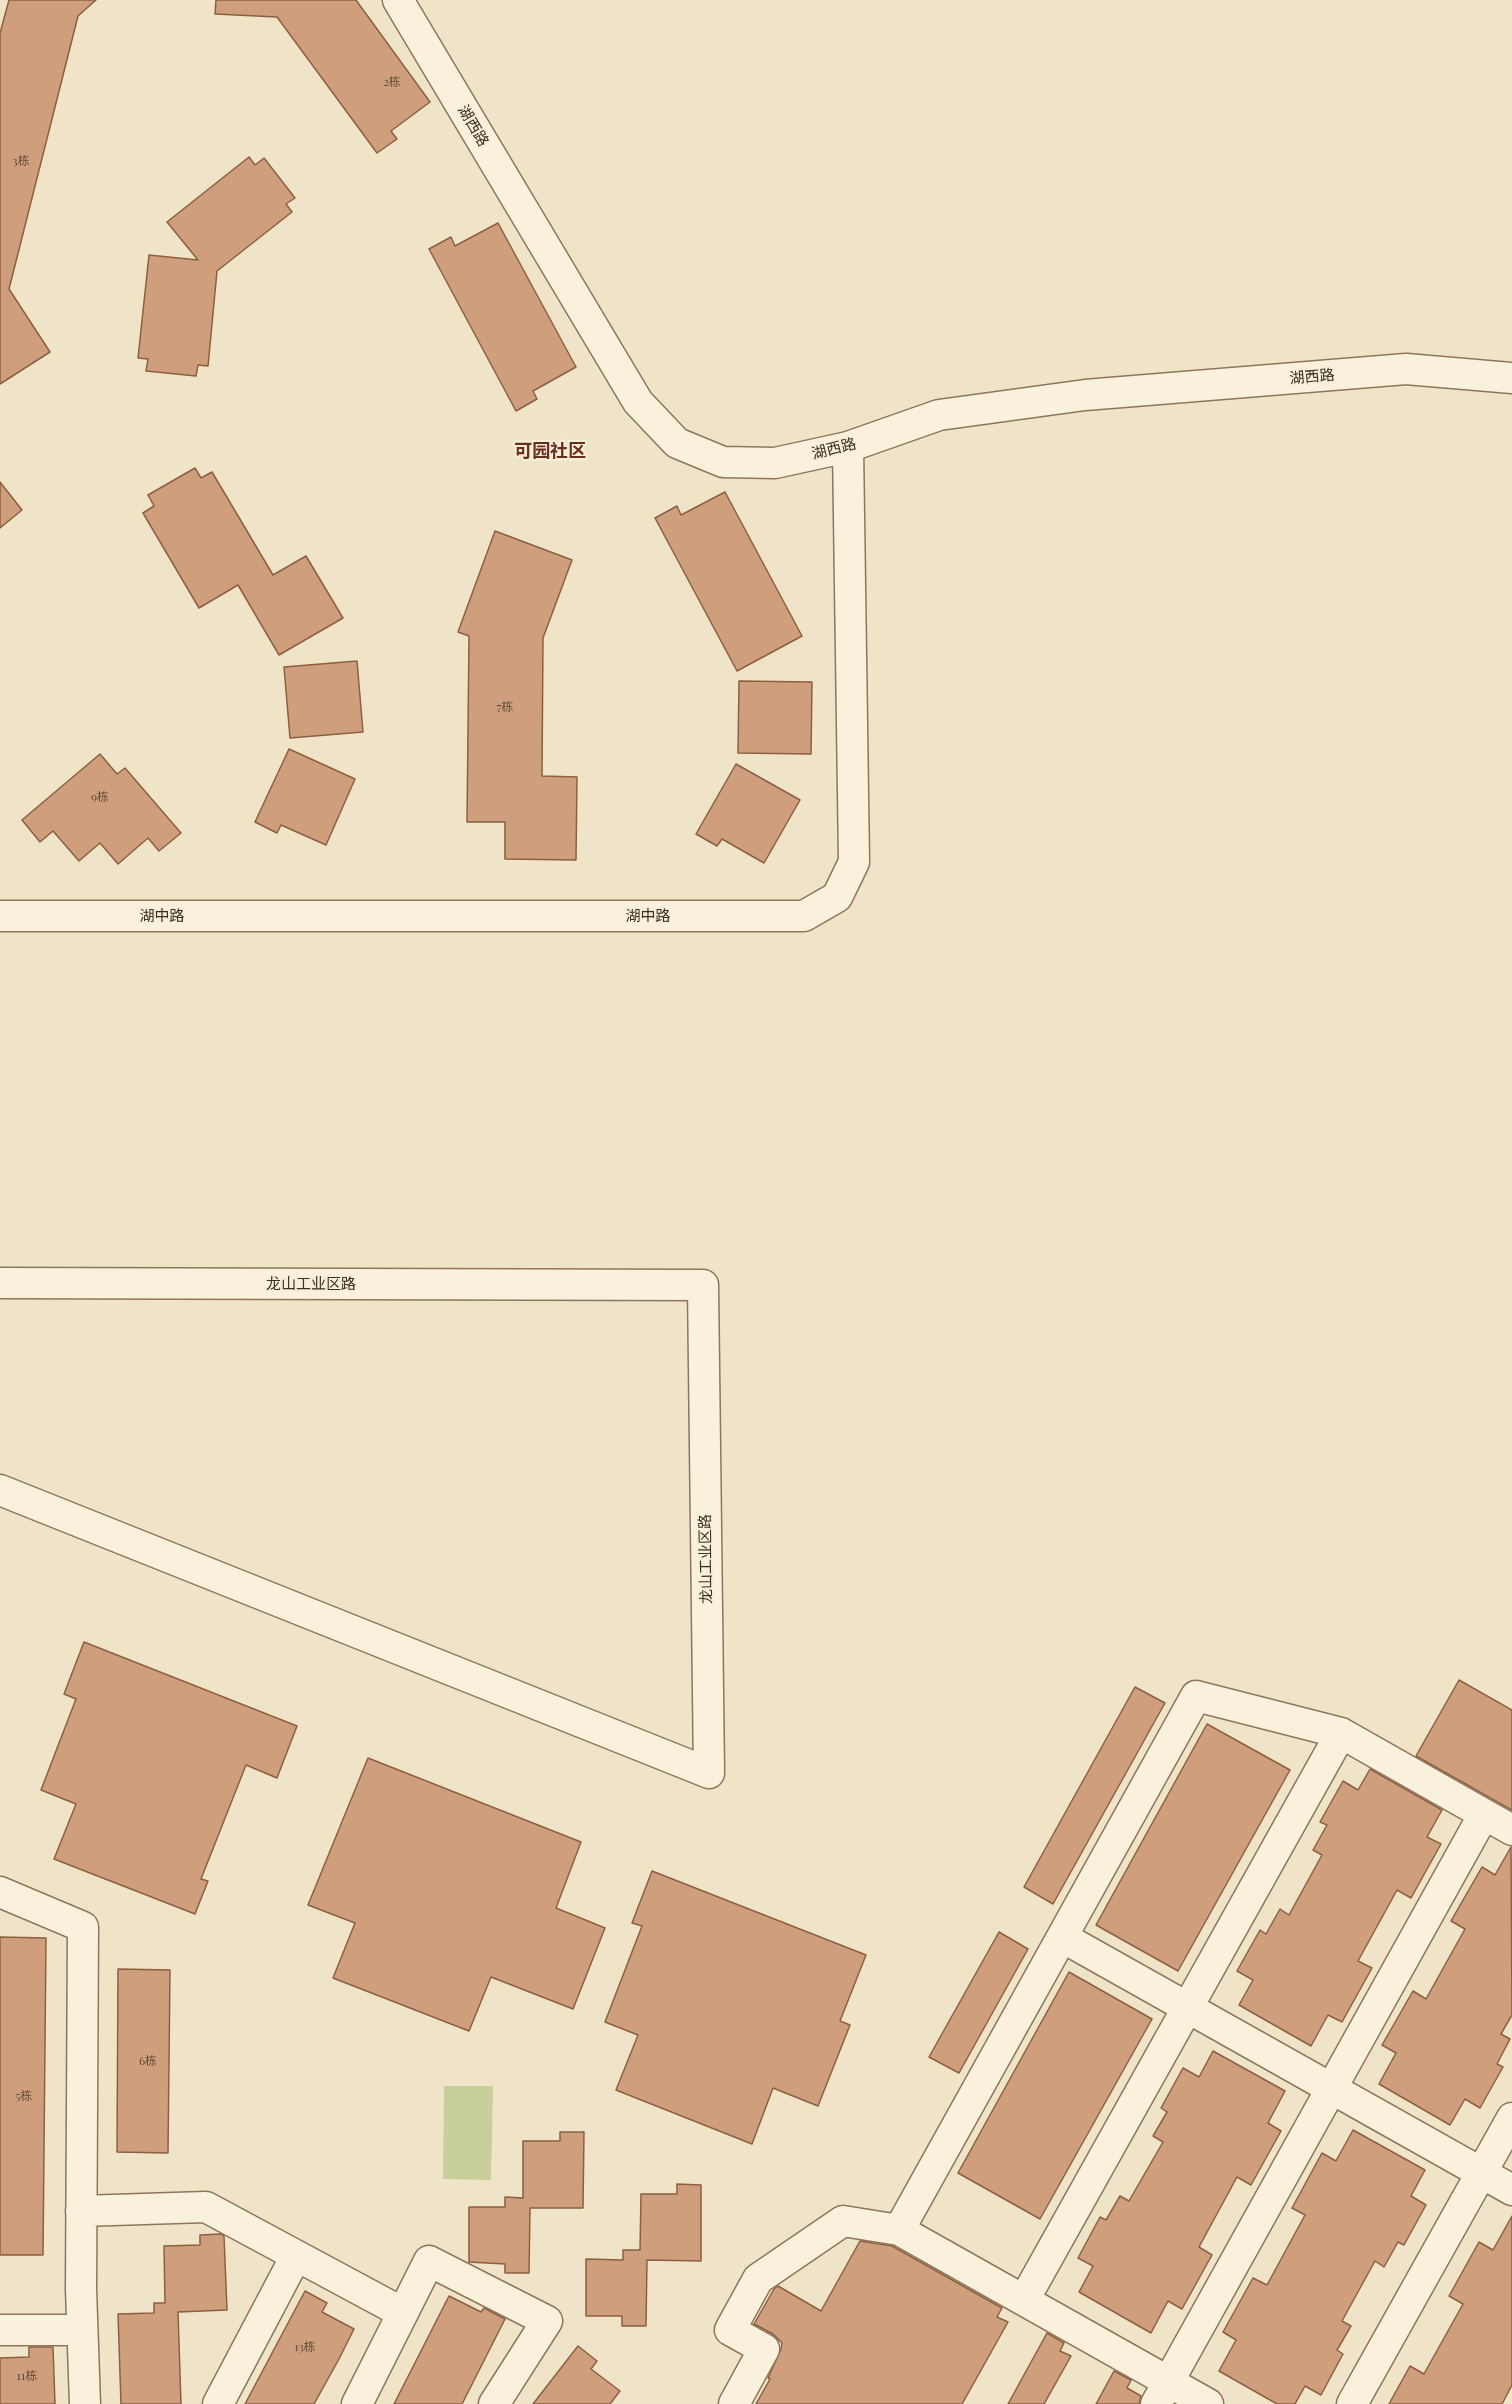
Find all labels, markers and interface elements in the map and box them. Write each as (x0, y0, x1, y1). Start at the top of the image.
house number: 2栋 (383, 75, 401, 89)
street label: 湖西路 (454, 102, 492, 150)
house number: 3栋 (12, 154, 30, 168)
street label: 湖西路 (1289, 366, 1335, 388)
street label: 湖西路 (810, 435, 858, 463)
district label: 可园社区 (514, 440, 586, 462)
house number: 7栋 (497, 700, 513, 714)
house number: 9栋 (91, 790, 109, 804)
street label: 湖中路 (140, 907, 184, 925)
street label: 湖中路 (626, 907, 670, 925)
street label: 龙山工业区路 (266, 1275, 356, 1293)
street label: 龙山工业区路 (696, 1514, 716, 1604)
house number: 6栋 (139, 2054, 157, 2068)
house number: 5栋 (16, 2089, 32, 2103)
house number: 13栋 (294, 2340, 316, 2354)
house number: 11栋 (17, 2369, 37, 2383)

